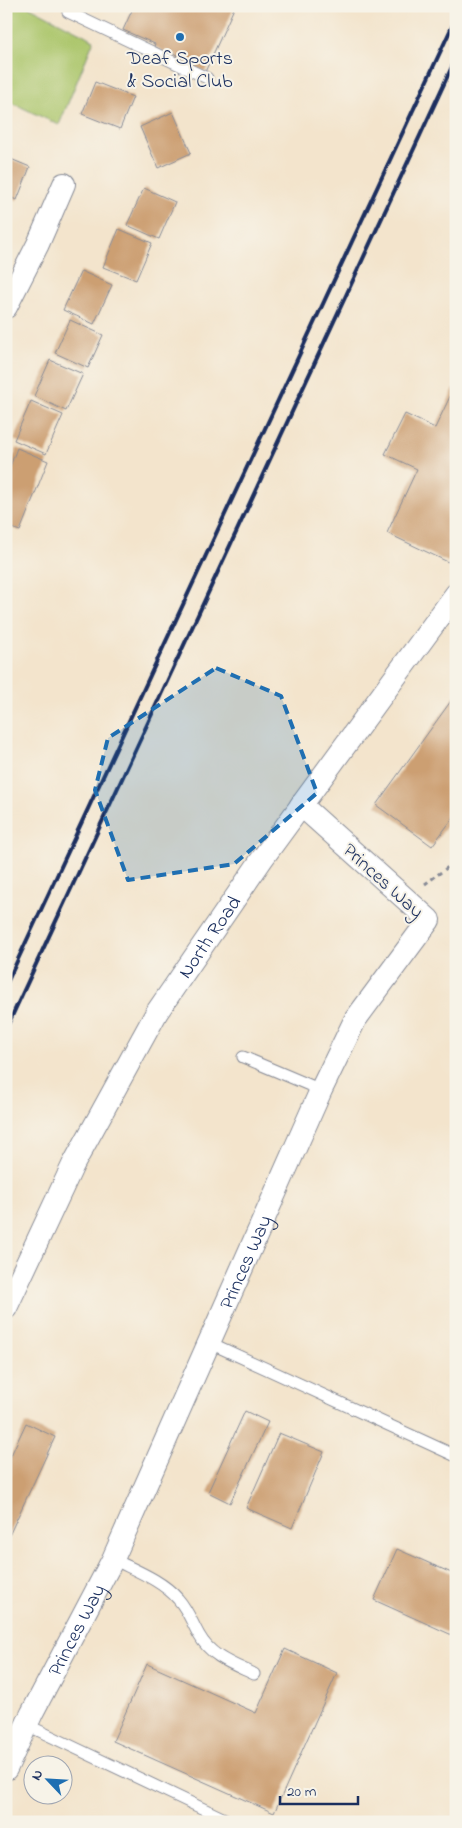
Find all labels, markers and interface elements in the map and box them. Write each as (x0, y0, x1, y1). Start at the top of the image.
marker: Deaf Sports & Social Club (174, 31, 186, 43)
place label: Deaf Sports & Social Club (126, 45, 233, 97)
street label: Princes Way (335, 837, 429, 926)
street label: North Road (172, 891, 250, 985)
street label: Princes Way (214, 1211, 281, 1315)
street label: Princes Way (42, 1579, 114, 1682)
north arrow (22, 1756, 72, 1806)
text: N (26, 1766, 49, 1784)
scale bar (280, 1773, 357, 1805)
text: 20 m (287, 1781, 317, 1803)

